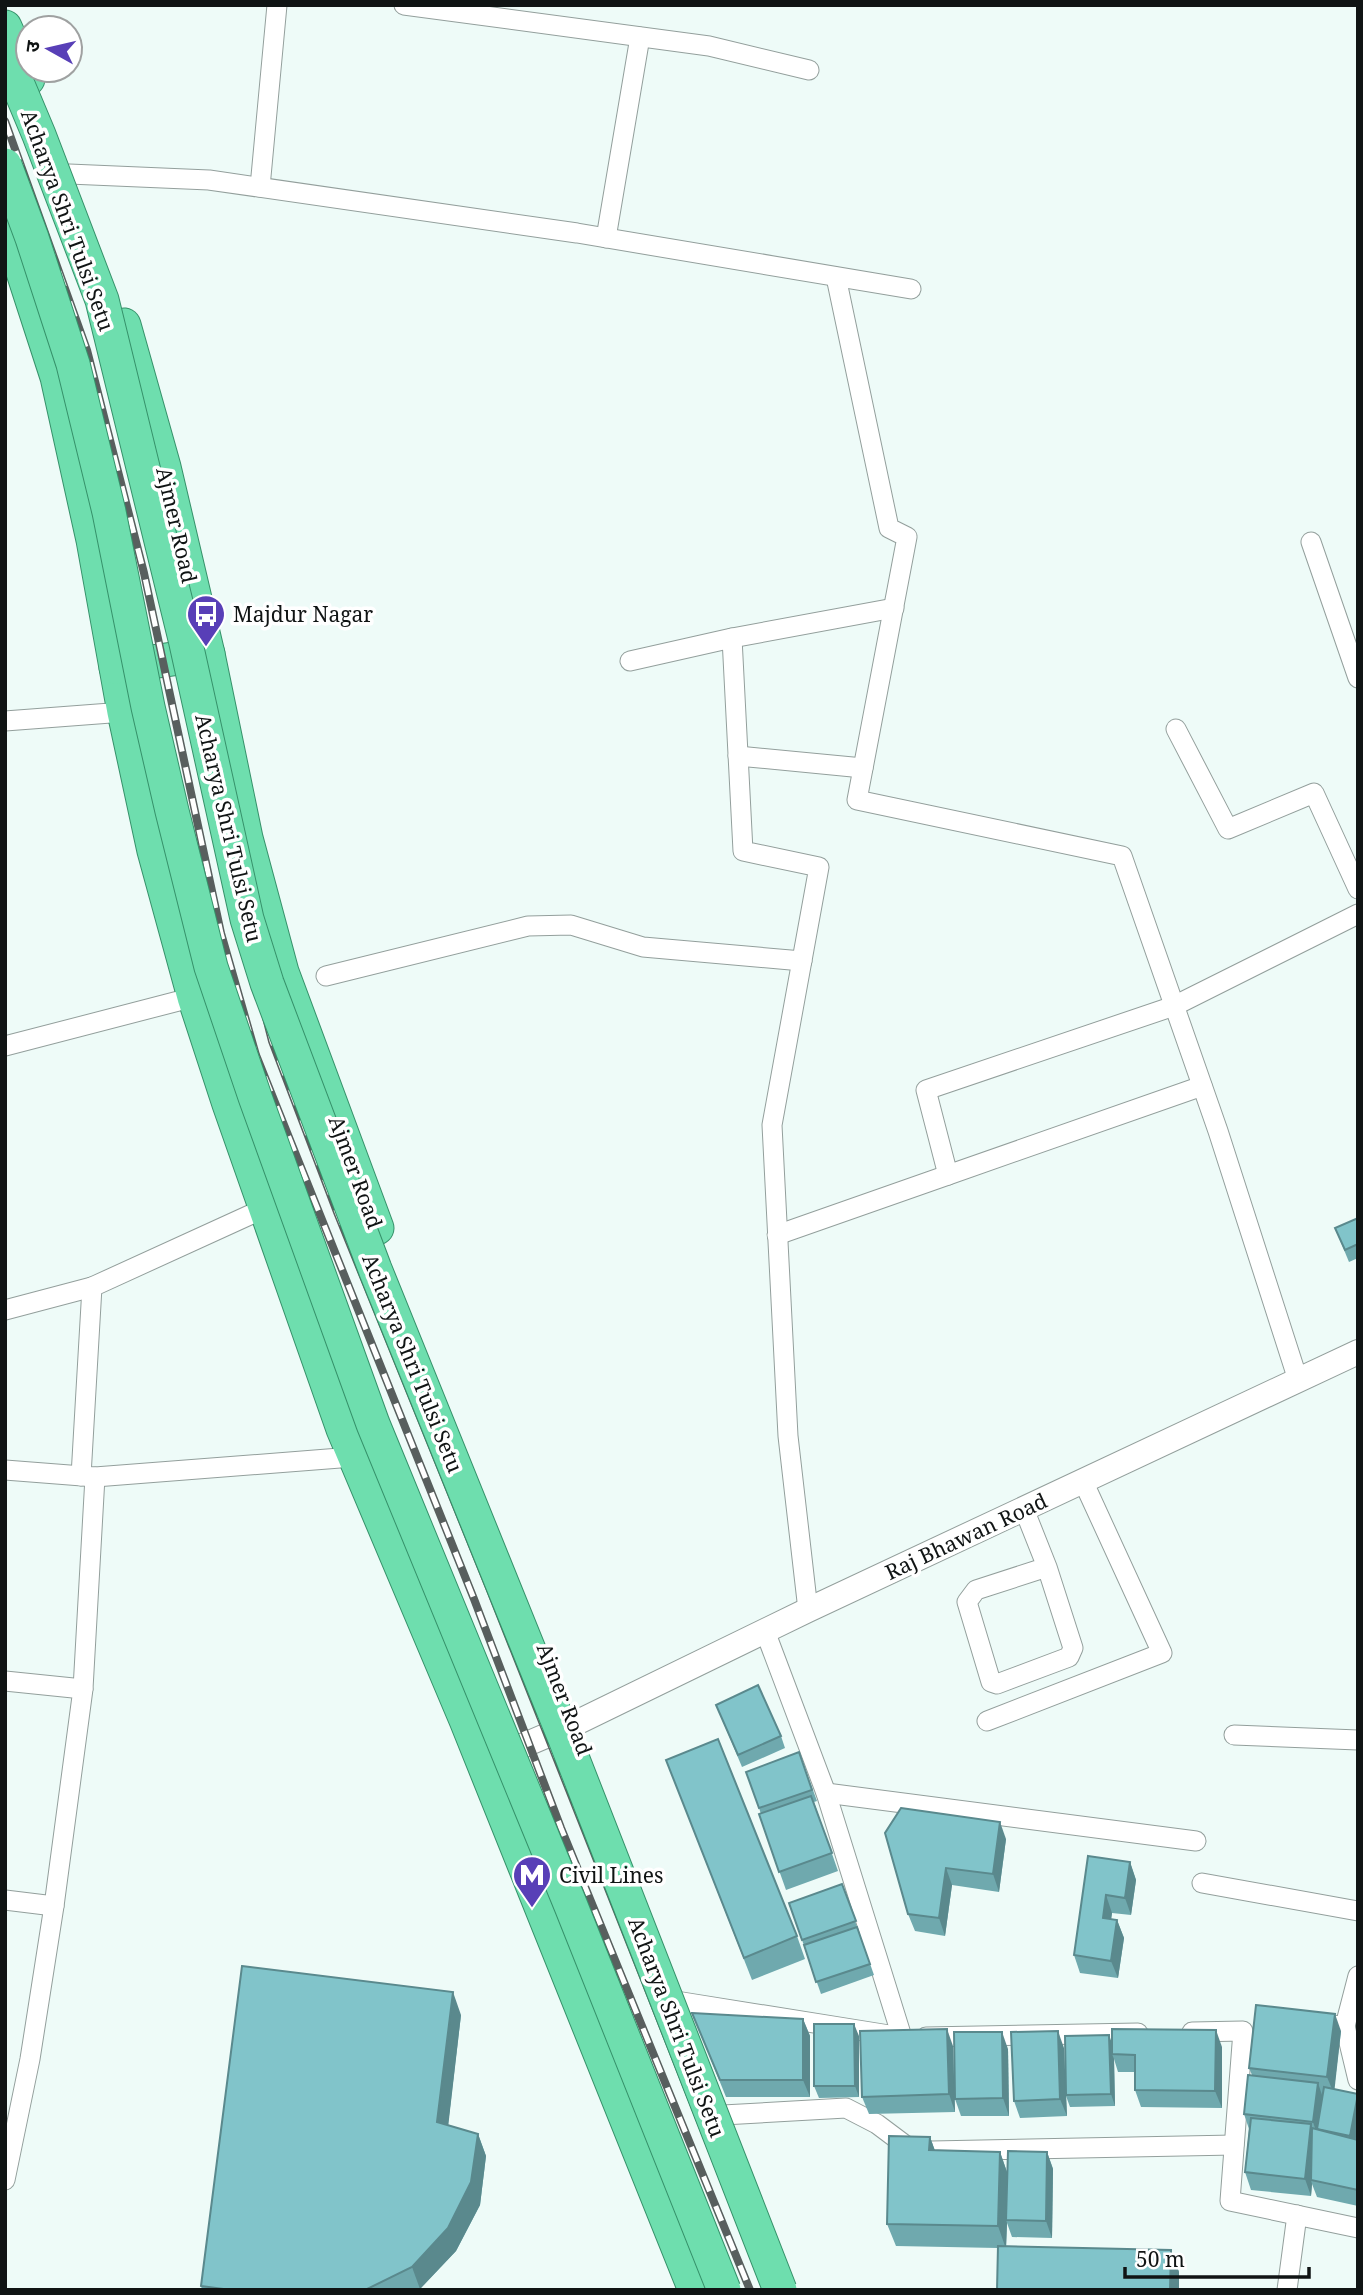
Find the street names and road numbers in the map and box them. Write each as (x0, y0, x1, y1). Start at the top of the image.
street label: Acharya Shri Tulsi Setu (15, 106, 121, 334)
street label: Ajmer Road (150, 464, 204, 586)
street label: Acharya Shri Tulsi Setu (189, 711, 269, 945)
street label: Ajmer Road (323, 1112, 389, 1232)
street label: Acharya Shri Tulsi Setu (356, 1250, 470, 1476)
street label: Raj Bhawan Road (880, 1486, 1052, 1586)
street label: Ajmer Road (531, 1639, 599, 1759)
street label: Acharya Shri Tulsi Setu (622, 1913, 732, 2141)

